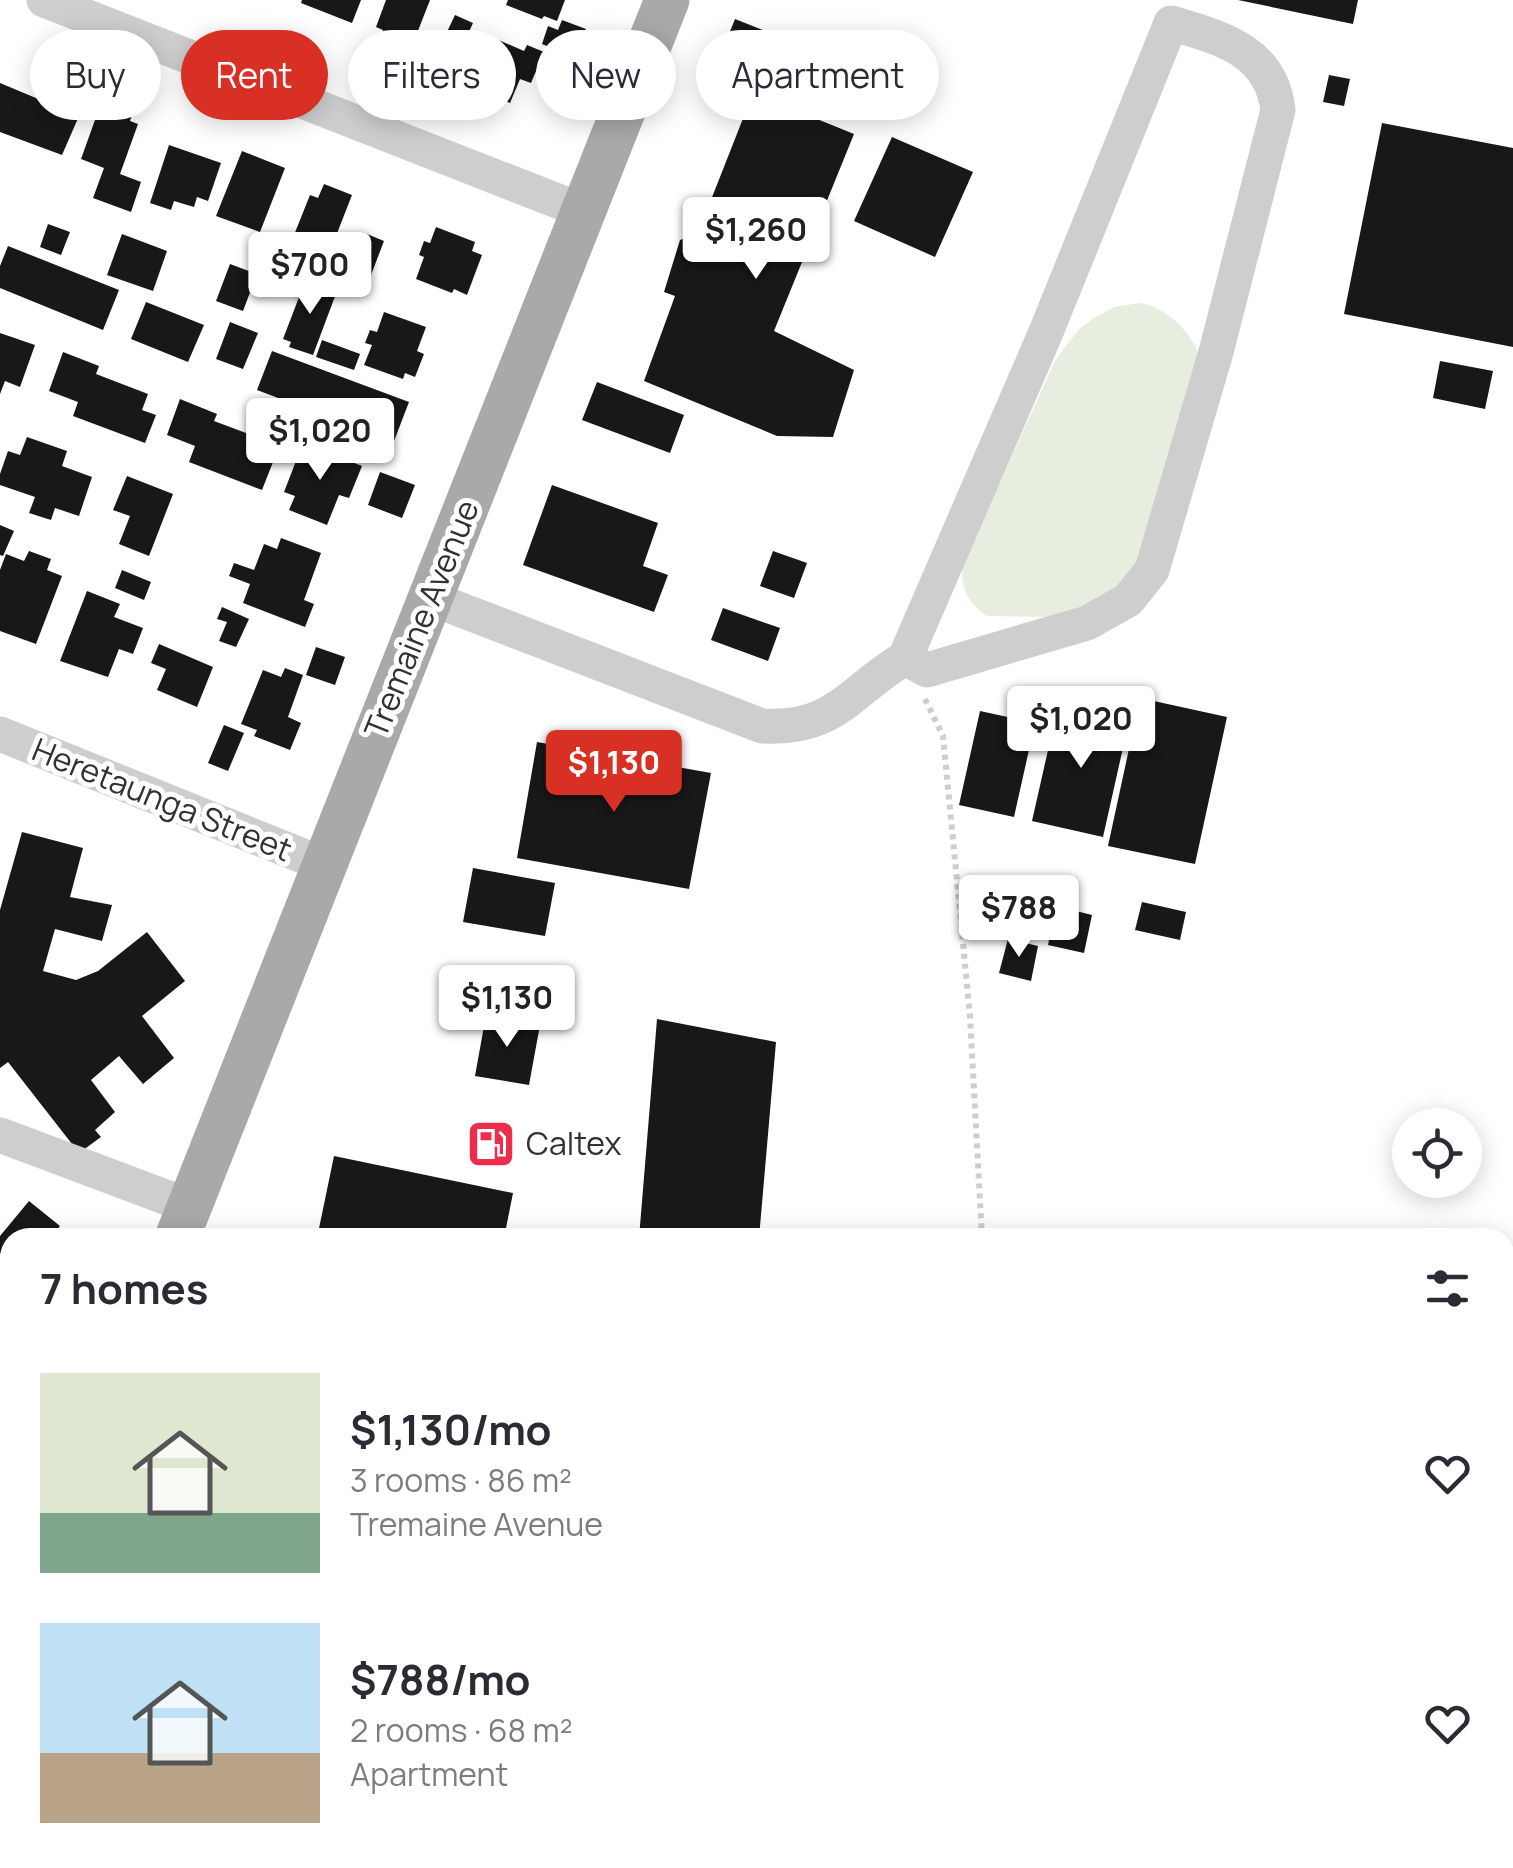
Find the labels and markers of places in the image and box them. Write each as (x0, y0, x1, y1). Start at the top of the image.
pin: $1,260 (675, 197, 837, 282)
pin: $700 (251, 232, 369, 317)
pin: $1,020 (239, 398, 401, 483)
pin: $1,020 (1000, 686, 1162, 771)
pin: $1,130 (533, 730, 695, 815)
pin: $788 (960, 875, 1078, 960)
pin: $1,130 (426, 965, 588, 1050)
fuel station icon: Caltex (465, 1118, 517, 1170)
place label: Caltex (526, 1121, 621, 1165)

